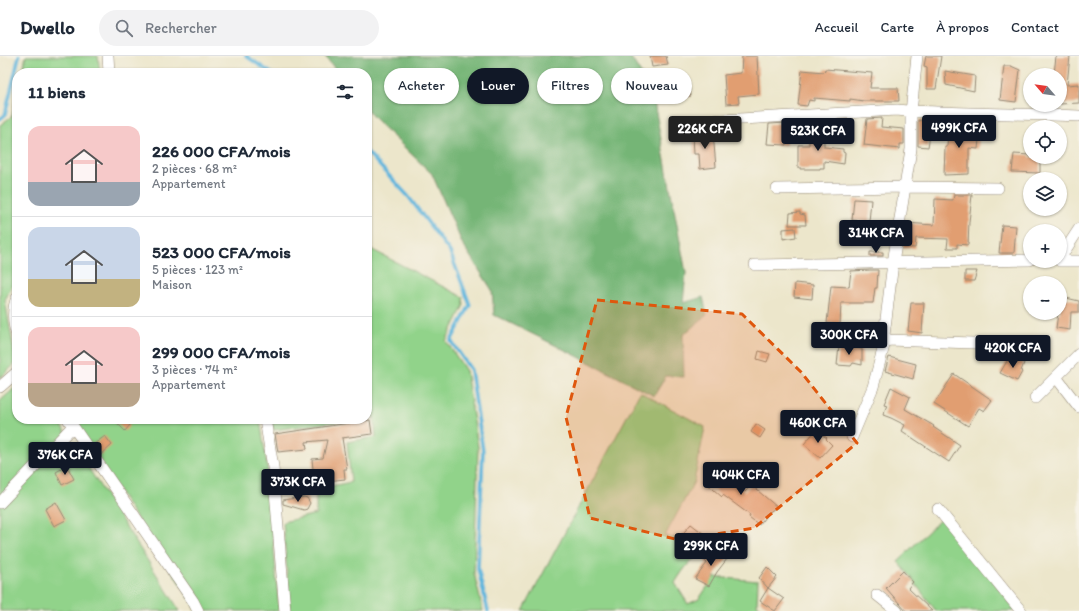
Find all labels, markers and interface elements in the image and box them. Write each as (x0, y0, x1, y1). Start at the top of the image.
search box (99, 10, 379, 46)
text: Dwello (20, 16, 75, 39)
icon: search (113, 17, 135, 39)
text: Rechercher (145, 19, 217, 37)
text: Accueil (815, 19, 858, 36)
text: Carte (880, 19, 914, 36)
text: À propos (936, 19, 989, 36)
text: Contact (1011, 19, 1059, 36)
chip: Acheter (384, 68, 459, 104)
chip: Louer (467, 68, 529, 104)
chip: Filtres (537, 68, 603, 104)
chip: Nouveau (611, 68, 692, 104)
north arrow (1023, 68, 1067, 112)
map controls (1023, 68, 1067, 320)
icon: filters (334, 81, 356, 103)
text: 11 biens (28, 82, 86, 102)
pin: 499K CFA (918, 115, 1000, 149)
pin: 226K CFA (664, 116, 746, 150)
pin: 523K CFA (777, 118, 859, 152)
text: 499K CFA (931, 120, 987, 135)
button: locate (1023, 120, 1067, 164)
text: 226K CFA (677, 121, 733, 136)
text: 523K CFA (790, 123, 846, 138)
text: 226 000 CFA/mois (152, 141, 291, 161)
icon: home (60, 142, 108, 190)
text: 2 pièces · 68 m² (152, 161, 237, 176)
button: layers (1023, 172, 1067, 216)
text: Appartement (152, 176, 226, 191)
pin: 314K CFA (835, 220, 917, 254)
button: + (1023, 224, 1067, 268)
text: 314K CFA (848, 225, 904, 240)
text: 523 000 CFA/mois (152, 242, 291, 262)
icon: home (60, 243, 108, 291)
text: 5 pièces · 123 m² (152, 262, 243, 277)
button: − (1023, 276, 1067, 320)
text: Maison (152, 277, 192, 292)
pin: 300K CFA (808, 322, 890, 356)
text: 300K CFA (820, 327, 878, 342)
pin: 420K CFA (972, 335, 1054, 369)
text: 420K CFA (984, 340, 1042, 355)
text: 299 000 CFA/mois (152, 342, 290, 362)
icon: home (60, 343, 108, 391)
text: 3 pièces · 74 m² (152, 362, 238, 377)
text: Appartement (152, 377, 226, 392)
pin: 460K CFA (777, 410, 859, 444)
text: 460K CFA (789, 415, 847, 430)
pin: 376K CFA (24, 442, 106, 476)
text: 376K CFA (38, 447, 92, 462)
pin: 404K CFA (700, 462, 782, 496)
text: 404K CFA (712, 467, 770, 482)
pin: 373K CFA (257, 469, 339, 503)
text: 373K CFA (270, 474, 326, 489)
pin: 299K CFA (670, 533, 752, 567)
text: 299K CFA (684, 538, 738, 553)

